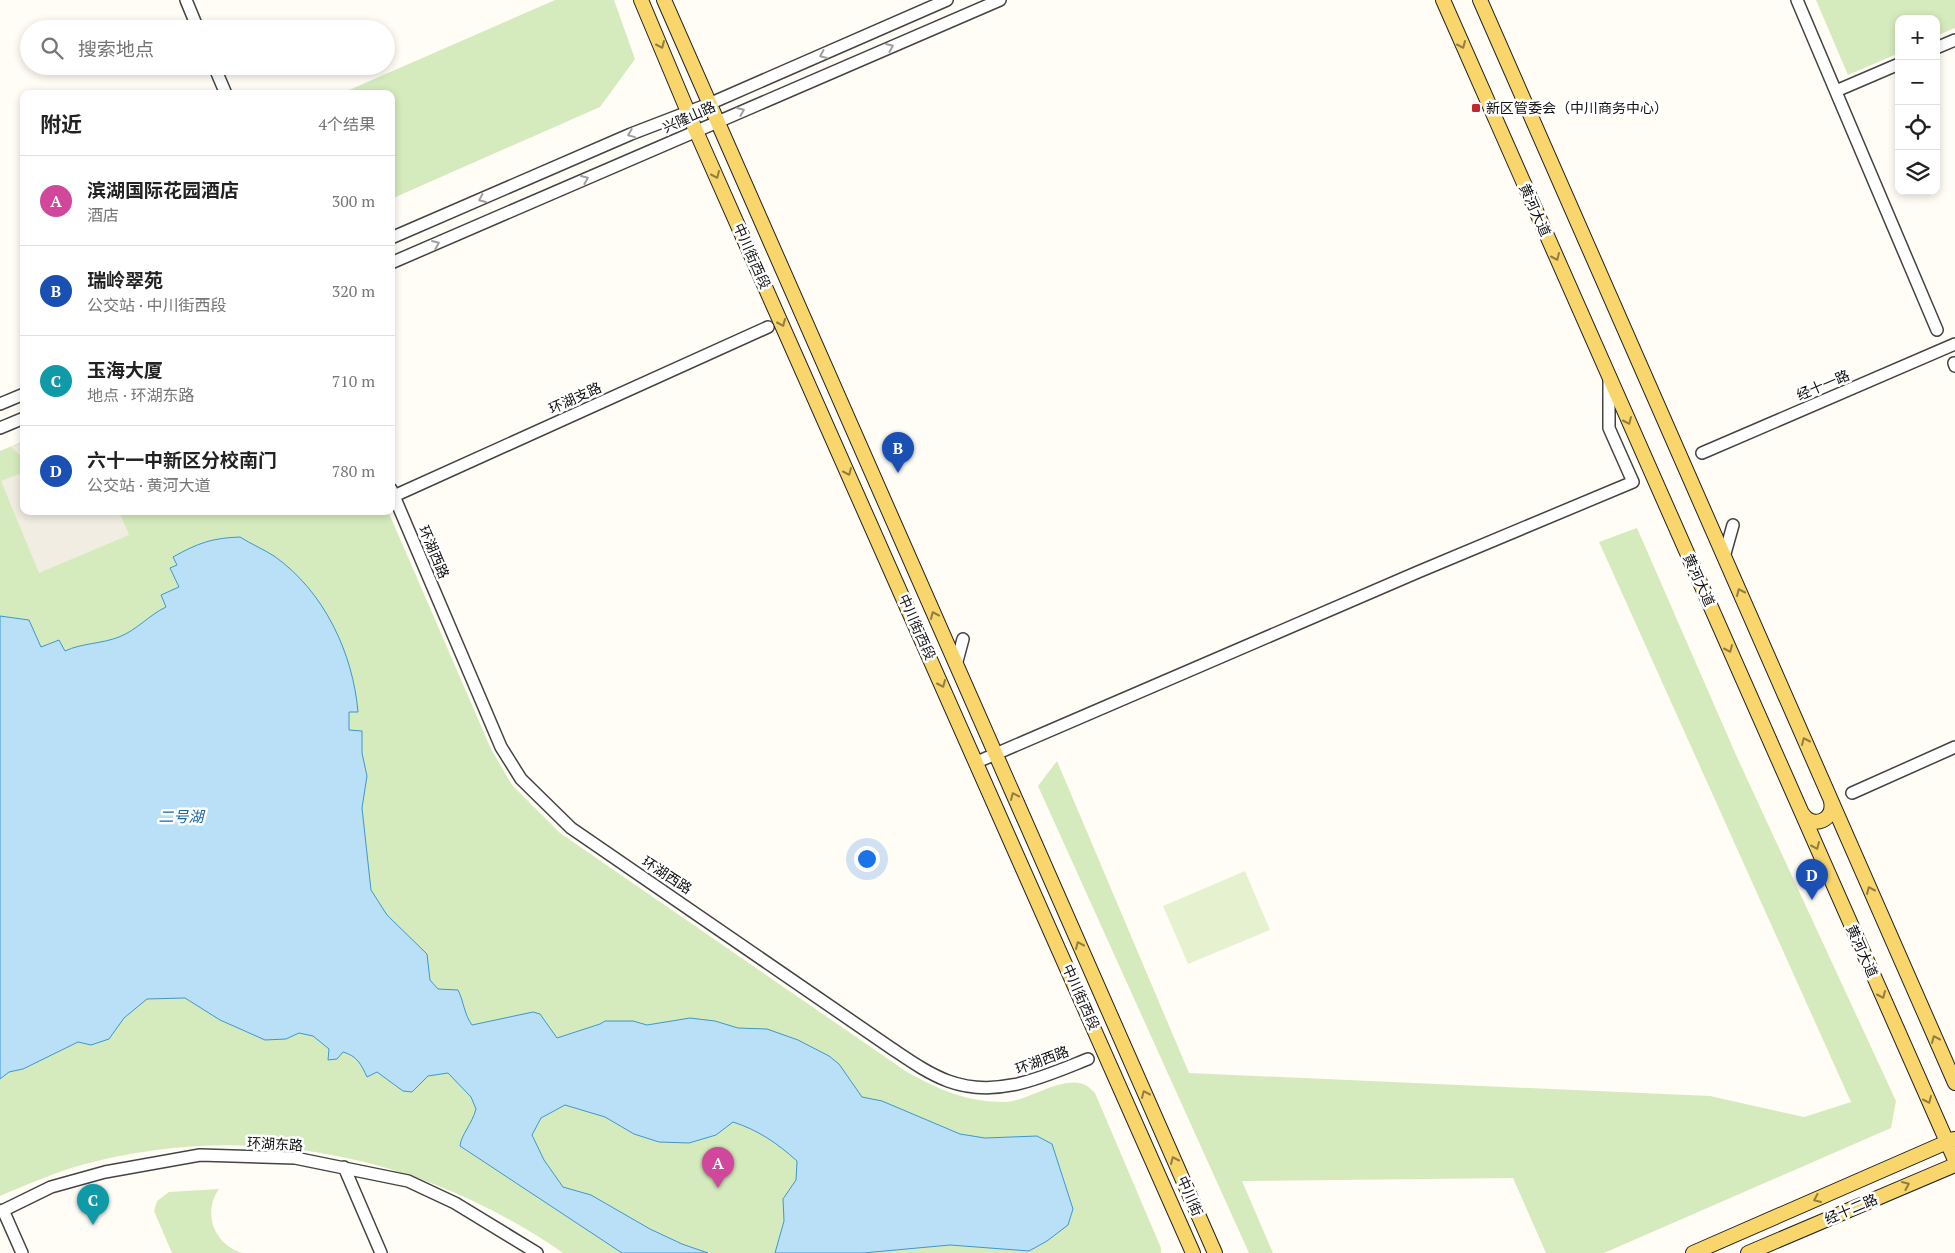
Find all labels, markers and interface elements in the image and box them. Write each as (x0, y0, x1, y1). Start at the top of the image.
map controls (1895, 15, 1940, 195)
button: + (1895, 15, 1940, 60)
search box (20, 20, 395, 75)
icon: search (38, 34, 66, 62)
text: 搜索地点 (78, 36, 154, 61)
one-way arrow (654, 40, 665, 49)
one-way arrow (1456, 40, 1467, 49)
one-way arrow (885, 43, 894, 54)
one-way arrow (819, 48, 828, 59)
button: − (1895, 60, 1940, 105)
street label: 兴隆山路 (659, 96, 718, 137)
place label: 新区管委会（中川商务中心） (1486, 98, 1668, 117)
marker: 新区管委会（中川商务中心） (1470, 102, 1482, 114)
button: locate (1895, 105, 1940, 150)
one-way arrow (736, 107, 745, 118)
text: 附近 (40, 110, 82, 138)
text: 4个结果 (318, 113, 375, 135)
one-way arrow (627, 128, 636, 138)
button: layers (1895, 150, 1940, 195)
one-way arrow (709, 170, 720, 179)
one-way arrow (580, 175, 589, 186)
text: 滨湖国际花园酒店 (87, 177, 239, 202)
street label: 黄河大道 (1515, 180, 1556, 239)
text: A (50, 190, 62, 212)
text: 300 m (332, 190, 375, 212)
one-way arrow (478, 192, 487, 203)
text: 酒店 (87, 204, 119, 226)
street label: 中川街西段 (730, 220, 775, 292)
one-way arrow (431, 239, 440, 250)
one-way arrow (1550, 252, 1561, 261)
text: 瑞岭翠苑 (87, 267, 163, 292)
text: B (51, 280, 61, 302)
text: 320 m (332, 280, 375, 302)
text: 公交站 · 中川街西段 (87, 294, 227, 316)
one-way arrow (775, 318, 786, 327)
text: 玉海大厦 (87, 357, 163, 382)
street label: 经十一路 (1793, 365, 1852, 404)
text: C (51, 370, 61, 392)
text: 710 m (332, 370, 375, 392)
street label: 环湖支路 (545, 377, 604, 418)
text: 地点 · 环湖东路 (87, 384, 195, 406)
one-way arrow (1622, 416, 1633, 425)
pin: B (882, 432, 914, 473)
text: 六十一中新区分校南门 (87, 447, 277, 472)
text: D (50, 460, 62, 482)
text: 780 m (332, 460, 375, 482)
one-way arrow (841, 467, 852, 476)
text: 公交站 · 黄河大道 (87, 474, 211, 496)
street label: 环湖西路 (415, 522, 454, 581)
street label: 黄河大道 (1679, 550, 1720, 609)
one-way arrow (1735, 588, 1746, 597)
street label: 中川街西段 (895, 591, 940, 663)
one-way arrow (930, 611, 941, 620)
one-way arrow (1723, 644, 1734, 653)
one-way arrow (936, 679, 947, 688)
one-way arrow (1800, 737, 1811, 746)
one-way arrow (1009, 792, 1020, 801)
water label: 二号湖 (158, 806, 205, 826)
one-way arrow (1810, 841, 1821, 850)
your location (854, 846, 880, 872)
street label: 环湖西路 (639, 851, 696, 898)
pin: D (1796, 859, 1828, 900)
one-way arrow (1866, 886, 1877, 895)
street label: 黄河大道 (1842, 921, 1883, 980)
one-way arrow (1075, 941, 1086, 950)
street label: 中川街西段 (1059, 961, 1104, 1033)
one-way arrow (1875, 990, 1886, 999)
one-way arrow (1931, 1035, 1942, 1044)
street label: 环湖西路 (1012, 1041, 1071, 1078)
one-way arrow (1140, 1090, 1151, 1099)
one-way arrow (1922, 1095, 1933, 1104)
street label: 环湖东路 (247, 1133, 303, 1154)
pin: A (702, 1147, 734, 1188)
one-way arrow (1170, 1156, 1181, 1165)
street label: 中川街 (1173, 1173, 1208, 1219)
one-way arrow (1901, 1181, 1910, 1192)
pin: C (77, 1184, 109, 1225)
street label: 经十二路 (1821, 1189, 1880, 1228)
one-way arrow (1813, 1192, 1822, 1203)

